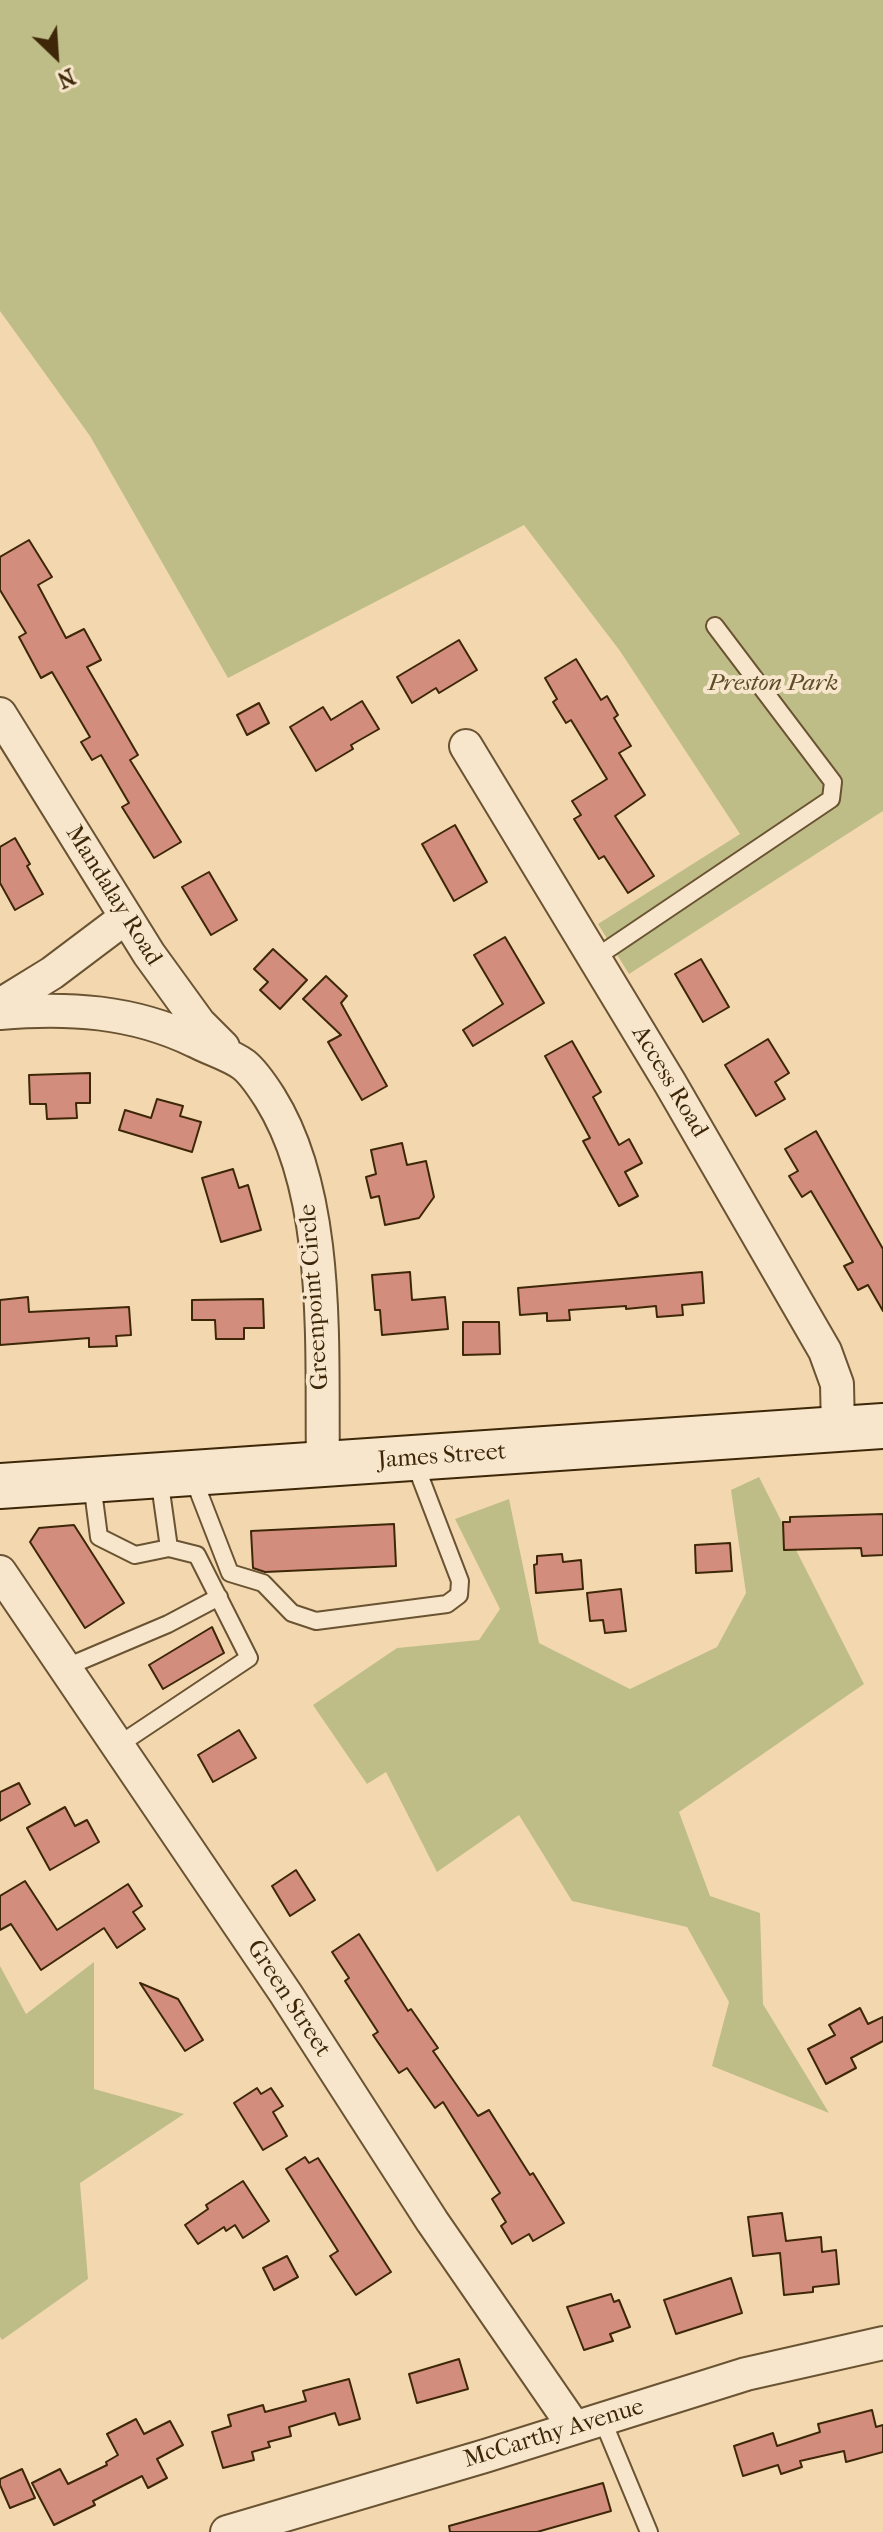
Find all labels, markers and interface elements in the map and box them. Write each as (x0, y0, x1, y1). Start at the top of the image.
north arrow (16, 16, 96, 96)
text: N (53, 62, 79, 93)
park label: Preston Park (708, 670, 838, 698)
street label: Mandalay Road (58, 821, 168, 971)
street label: Access Road (624, 1021, 714, 1143)
street label: Greenpoint Circle (294, 1203, 336, 1391)
street label: James Street (377, 1438, 507, 1476)
street label: Green Street (240, 1935, 336, 2063)
street label: McCarthy Avenue (461, 2393, 647, 2475)

